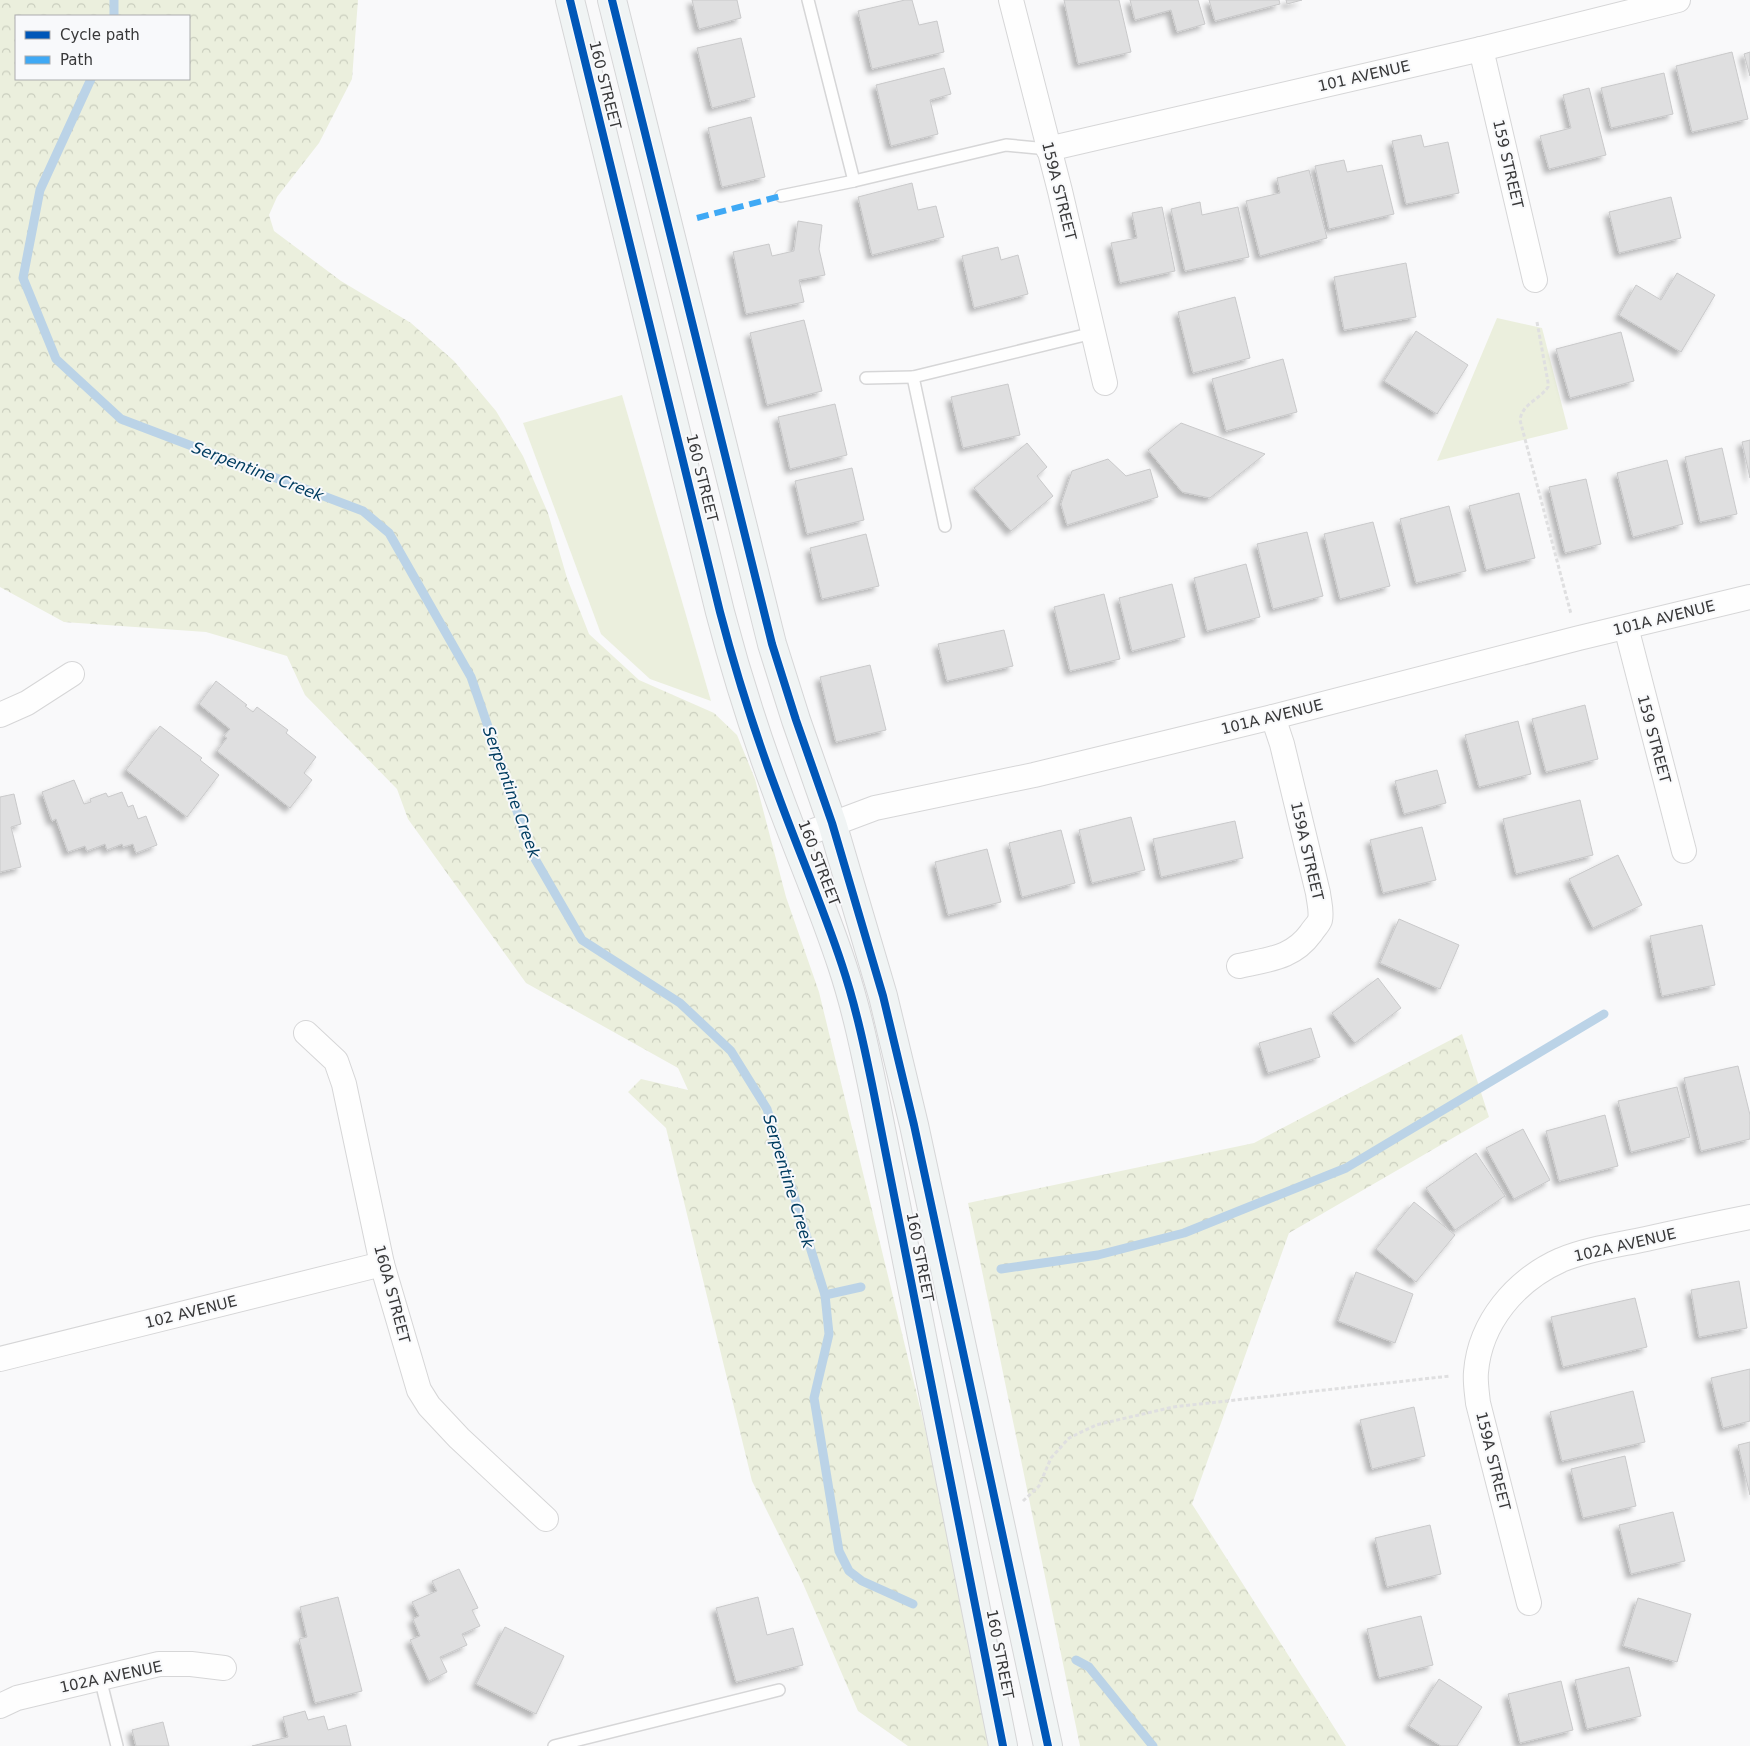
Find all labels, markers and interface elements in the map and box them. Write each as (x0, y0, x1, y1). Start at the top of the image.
legend (15, 15, 190, 80)
text: Cycle path (60, 26, 140, 44)
street label: 160 STREET (585, 39, 625, 132)
text: Path (60, 51, 93, 69)
street label: 101 AVENUE (1316, 57, 1412, 95)
street label: 159 STREET (1489, 118, 1527, 211)
street label: 159A STREET (1038, 140, 1080, 243)
street label: 160 STREET (682, 432, 722, 525)
water label: Serpentine Creek (189, 438, 327, 506)
street label: 101A AVENUE (1611, 597, 1717, 639)
street label: 159 STREET (1634, 693, 1675, 786)
street label: 101A AVENUE (1219, 696, 1325, 738)
water label: Serpentine Creek (479, 724, 545, 862)
street label: 159A STREET (1287, 800, 1327, 903)
street label: 160 STREET (794, 817, 844, 909)
water label: Serpentine Creek (759, 1112, 818, 1251)
street label: 160 STREET (903, 1211, 938, 1304)
street label: 102A AVENUE (1572, 1224, 1678, 1266)
street label: 160A STREET (370, 1243, 414, 1346)
street label: 102 AVENUE (143, 1292, 239, 1332)
street label: 159A STREET (1472, 1410, 1514, 1513)
street label: 160 STREET (983, 1608, 1018, 1701)
street label: 102A AVENUE (58, 1657, 164, 1697)

